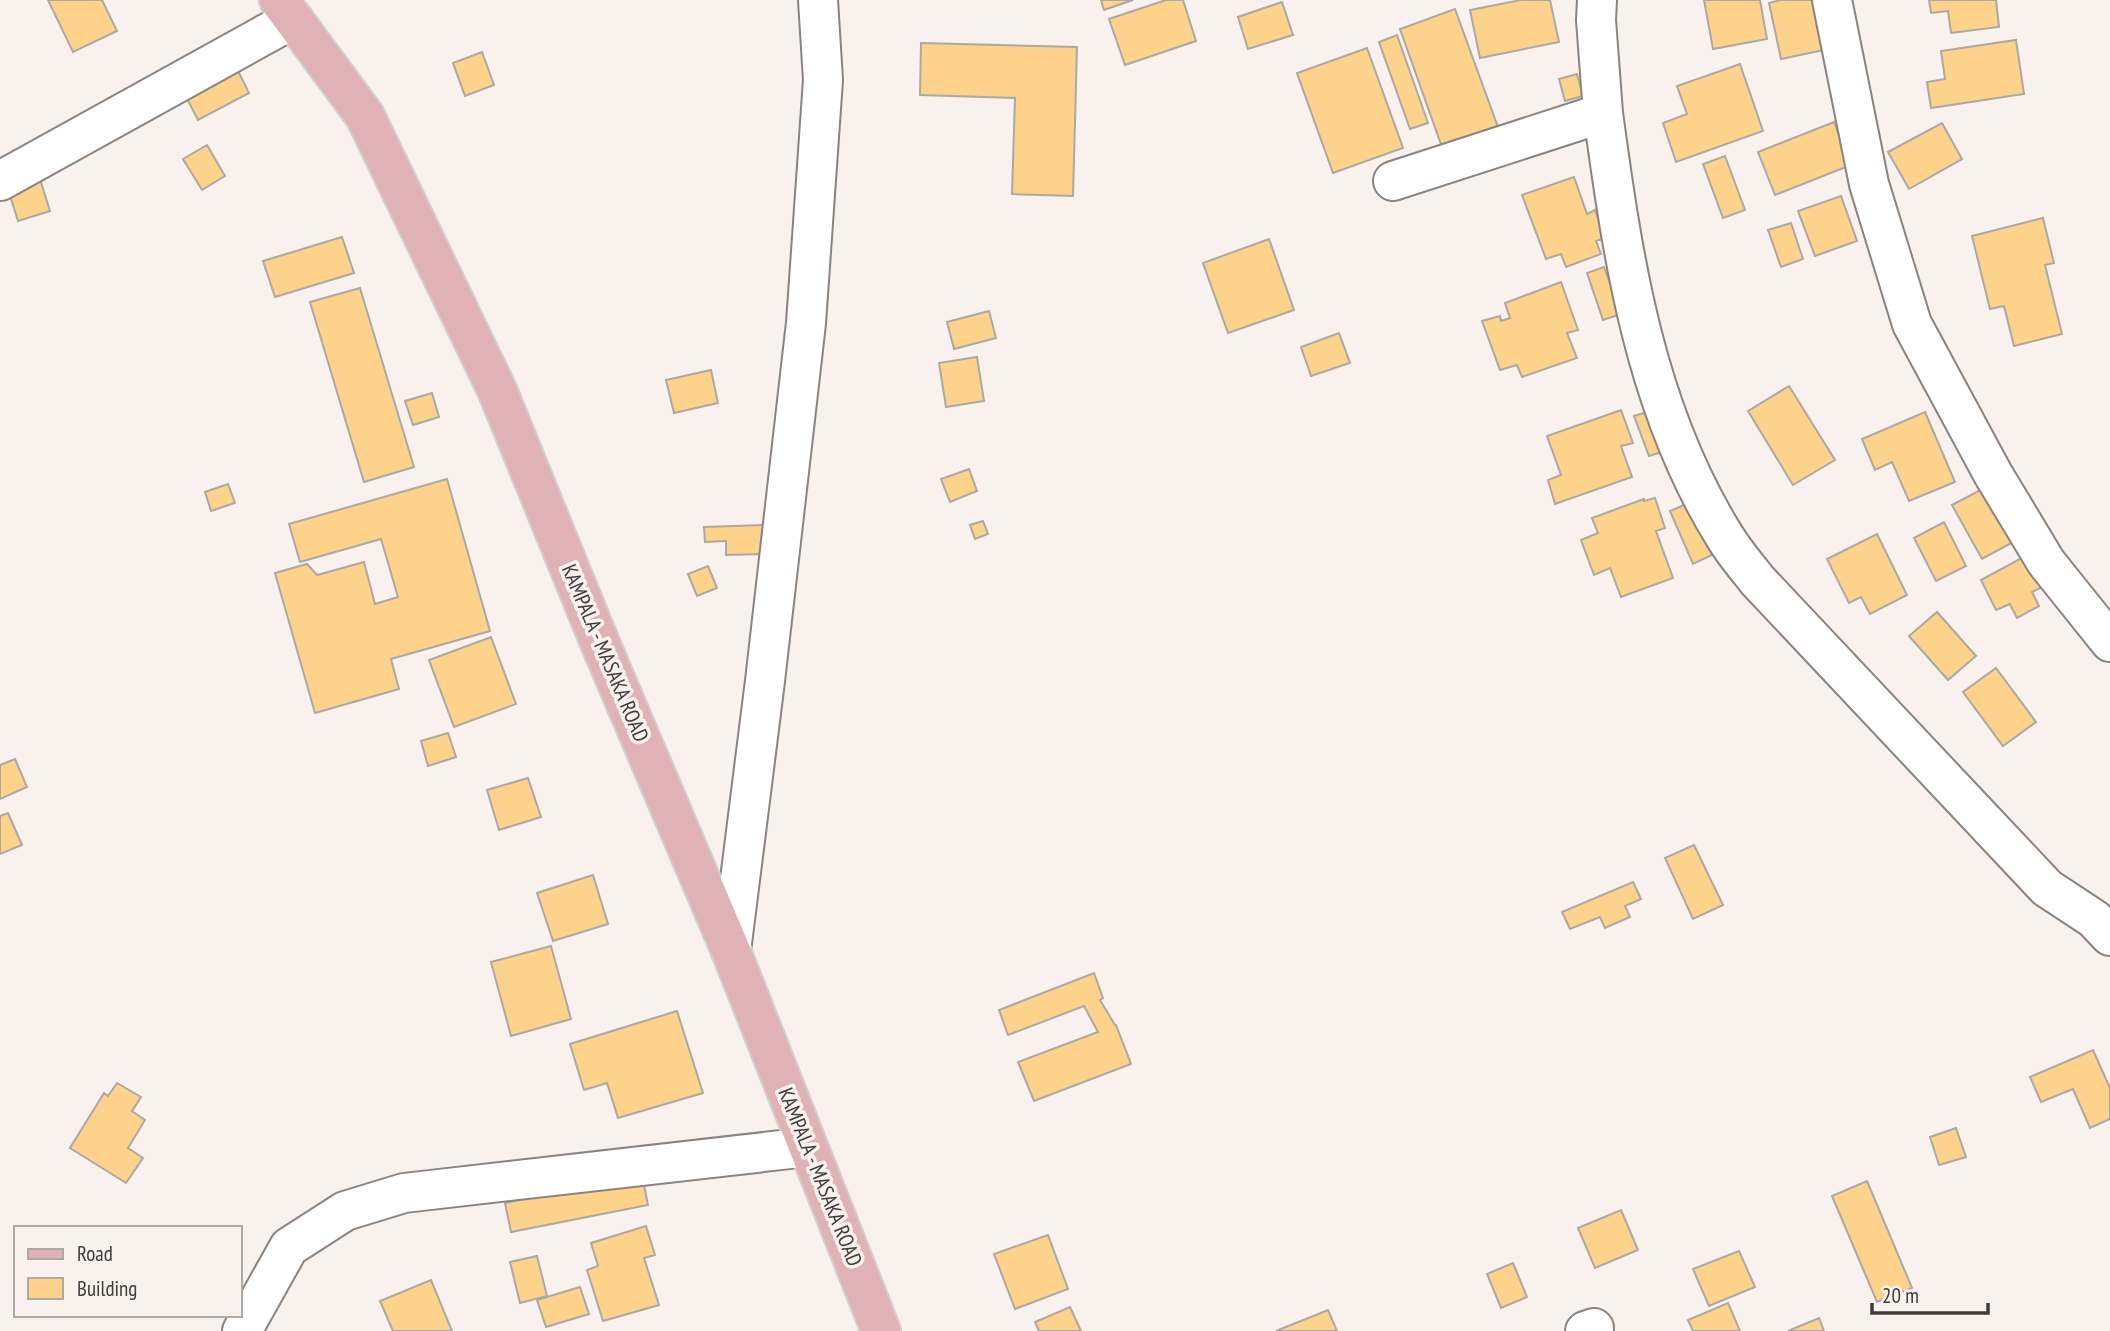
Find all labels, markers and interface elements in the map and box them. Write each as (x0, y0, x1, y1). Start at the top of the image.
street label: KAMPALA - MASAKA ROAD (556, 560, 655, 746)
street label: KAMPALA - MASAKA ROAD (772, 1084, 869, 1270)
legend (14, 1226, 242, 1317)
text: Road (77, 1240, 113, 1267)
scale bar (1872, 1272, 1988, 1316)
text: Building (77, 1275, 137, 1302)
text: 20 m (1882, 1282, 1919, 1309)

